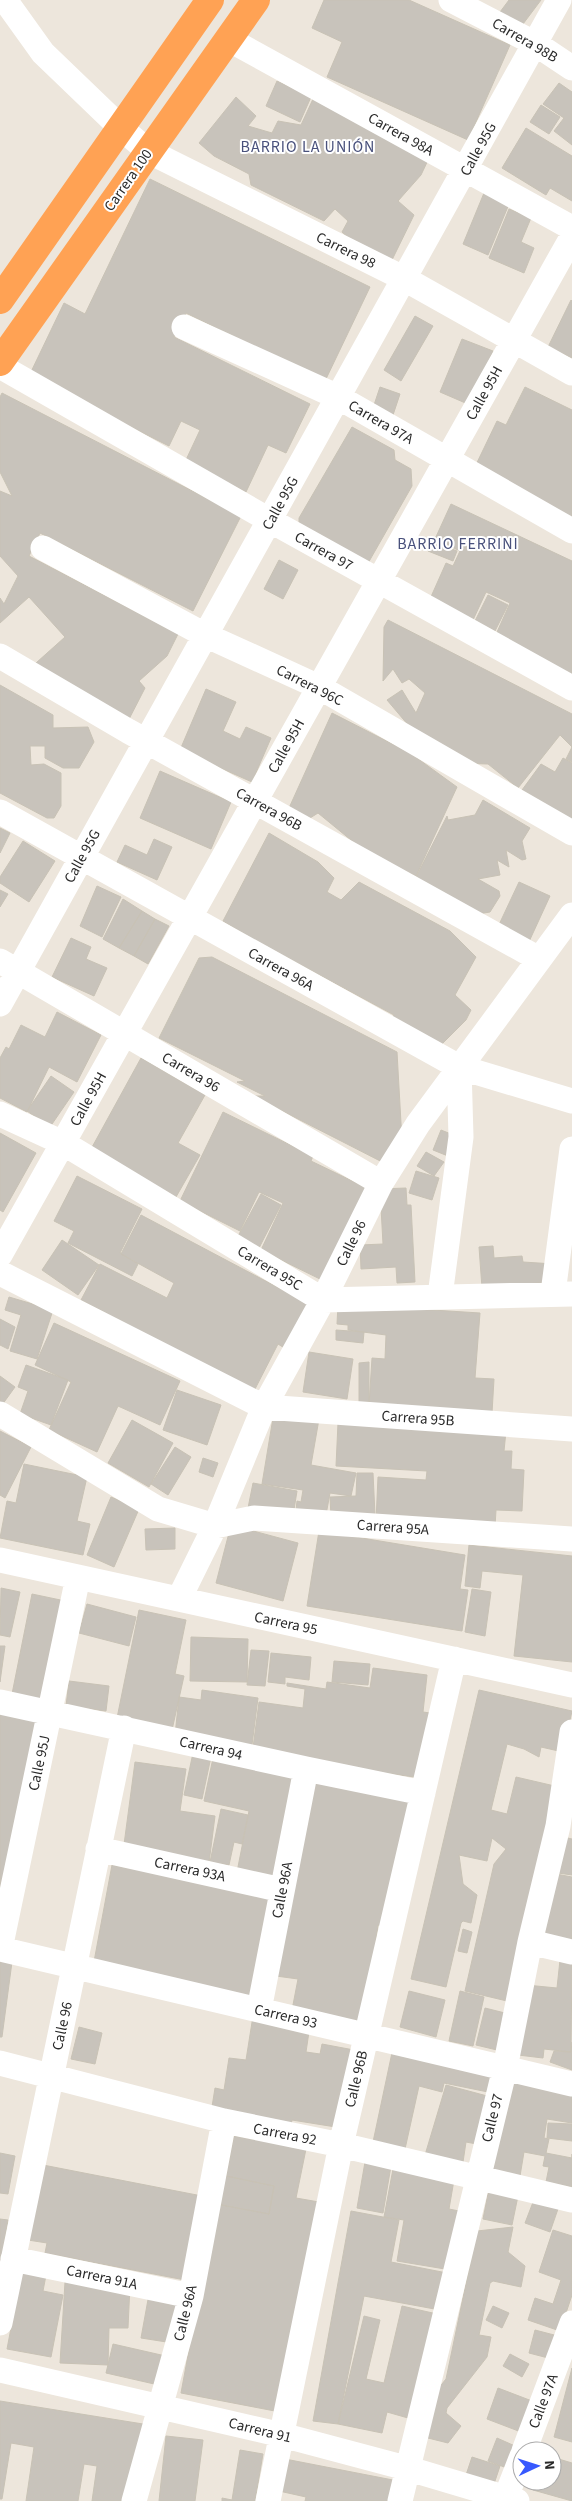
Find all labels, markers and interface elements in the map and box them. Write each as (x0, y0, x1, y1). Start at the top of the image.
street label: Carrera 98B (488, 13, 562, 68)
street label: Carrera 98A (364, 108, 438, 162)
street label: Calle 95G (455, 119, 502, 180)
district label: BARRIO LA UNIÓN (241, 136, 375, 158)
street label: Carrera 100 (99, 145, 158, 216)
street label: Carrera 98 (312, 227, 379, 274)
street label: Calle 95H (461, 362, 508, 424)
street label: Carrera 97A (344, 395, 418, 450)
street label: Calle 95G (257, 473, 304, 534)
street label: Carrera 97 (291, 527, 357, 576)
district label: BARRIO FERRINI (397, 533, 519, 555)
street label: Carrera 96C (273, 660, 347, 712)
street label: Calle 95H (263, 715, 310, 777)
street label: Carrera 96B (232, 783, 306, 836)
street label: Calle 95G (59, 826, 106, 887)
street label: Carrera 96A (244, 943, 318, 997)
street label: Carrera 96 (158, 1047, 224, 1098)
street label: Calle 95H (65, 1068, 112, 1130)
street label: Calle 96 (331, 1217, 372, 1270)
street label: Carrera 95C (233, 1241, 307, 1296)
street label: Carrera 95B (381, 1405, 455, 1432)
street label: Carrera 95A (356, 1515, 431, 1541)
street label: Carrera 95 (252, 1607, 319, 1640)
street label: Carrera 94 (177, 1731, 245, 1766)
street label: Calle 95J (23, 1733, 56, 1793)
street label: Carrera 93A (152, 1852, 228, 1887)
street label: Calle 96A (267, 1859, 298, 1920)
street label: Carrera 93 (252, 1999, 320, 2034)
street label: Calle 96 (47, 2000, 78, 2052)
street label: Calle 96B (340, 2048, 373, 2110)
street label: Calle 97 (476, 2092, 509, 2145)
street label: Carrera 92 (251, 2118, 318, 2151)
street label: Carrera 91A (64, 2260, 140, 2295)
street label: Calle 96A (168, 2282, 203, 2343)
street label: Calle 97A (523, 2370, 564, 2432)
street label: Carrera 91 (226, 2413, 294, 2448)
north arrow (512, 2441, 562, 2491)
text: N (539, 2460, 559, 2471)

